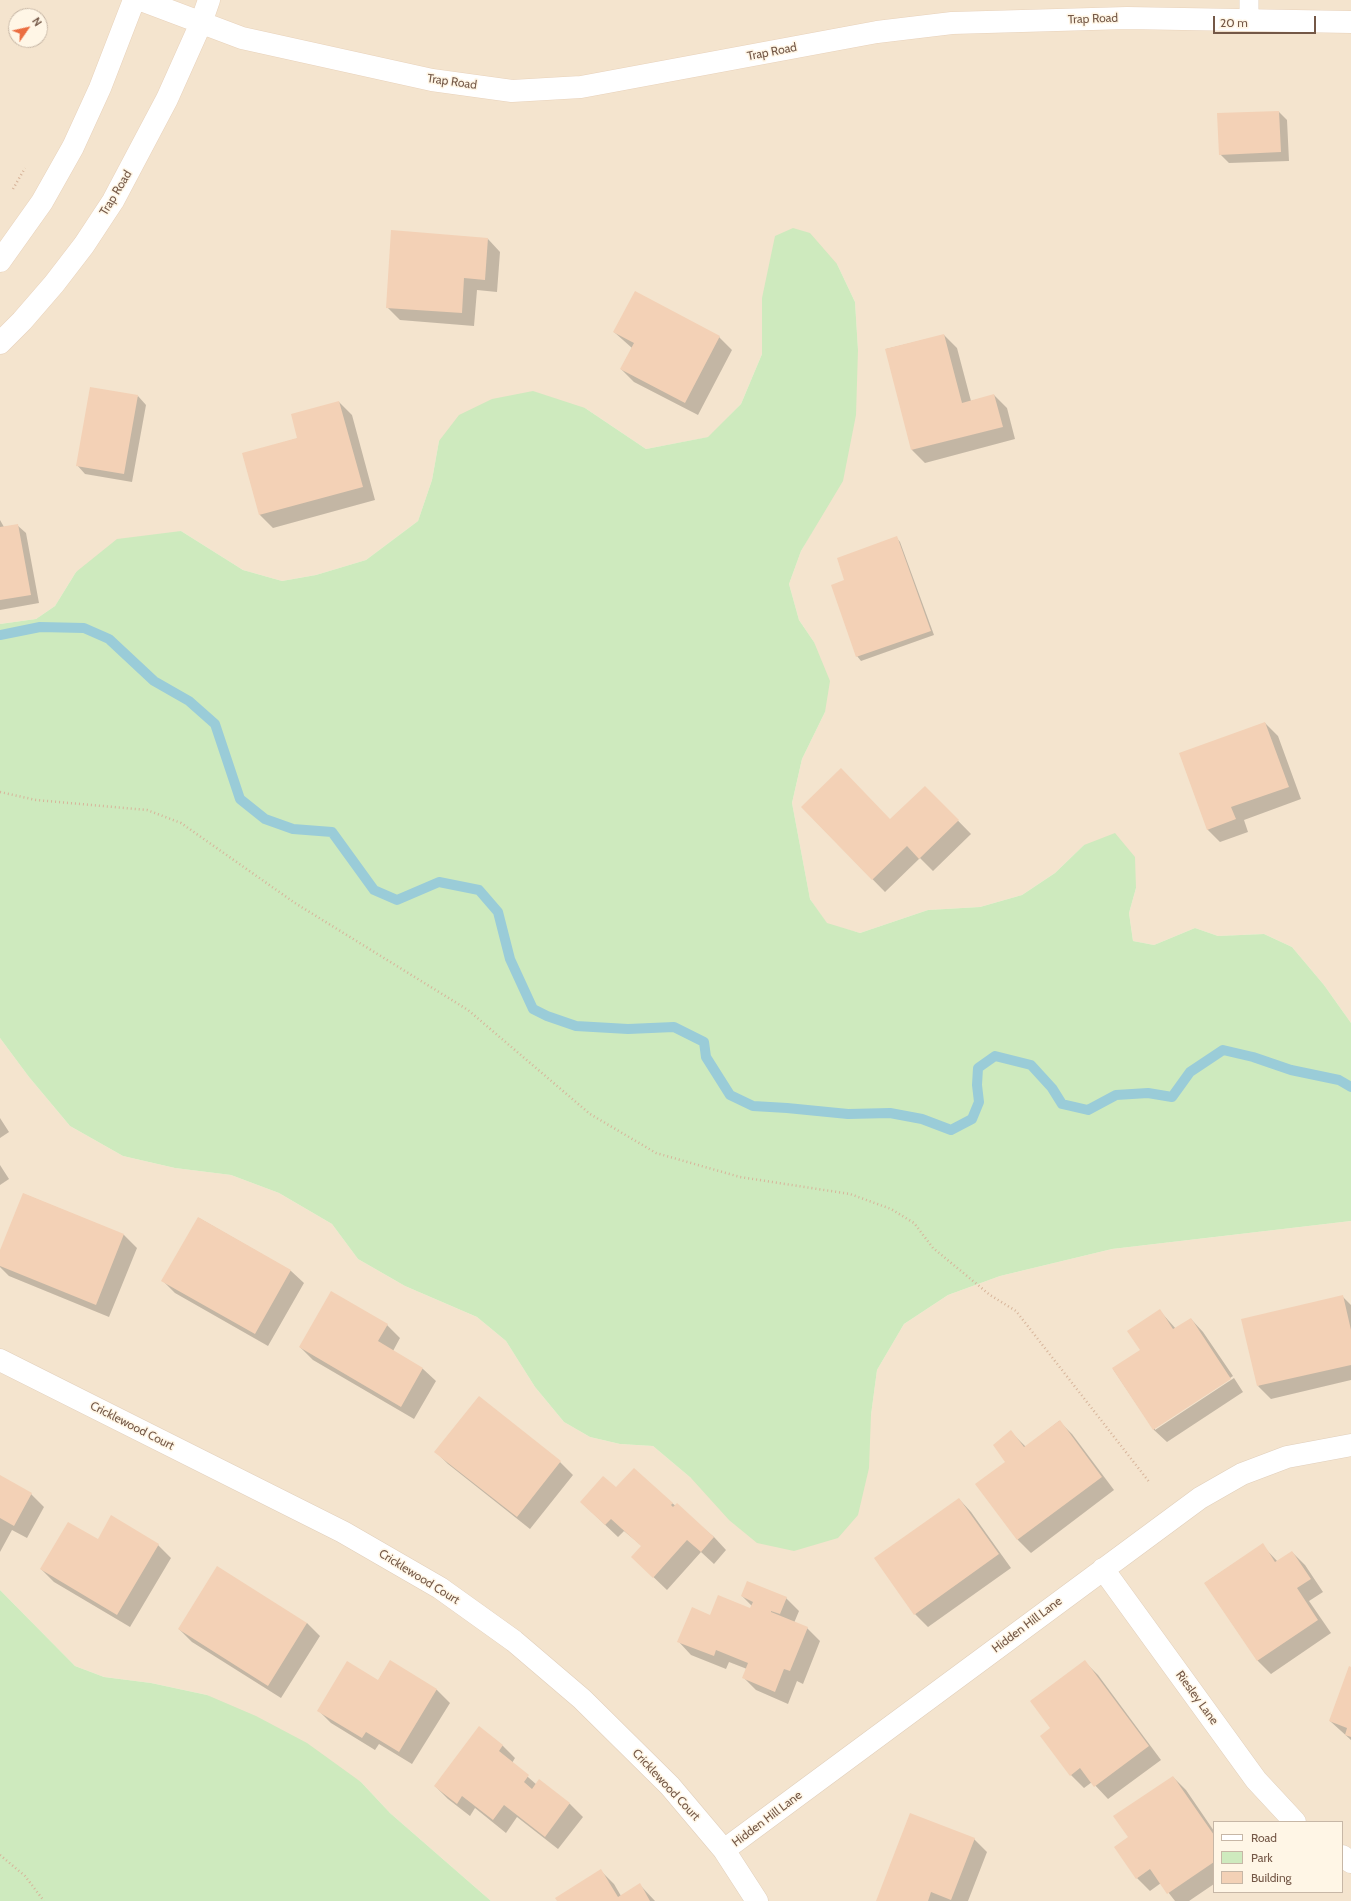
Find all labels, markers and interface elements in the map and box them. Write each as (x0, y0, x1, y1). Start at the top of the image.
north arrow (8, 8, 48, 48)
scale bar (1215, 8, 1318, 34)
street label: Trap Road (1068, 11, 1118, 27)
text: N (29, 15, 45, 29)
text: 20 m (1220, 15, 1248, 30)
street label: Trap Road (746, 40, 798, 64)
street label: Trap Road (426, 71, 478, 93)
street label: Trap Road (97, 168, 135, 218)
street label: Cricklewood Court (88, 1399, 176, 1453)
street label: Cricklewood Court (376, 1546, 462, 1608)
street label: Hidden Hill Lane (989, 1594, 1065, 1656)
street label: Riesley Lane (1173, 1668, 1221, 1728)
street label: Cricklewood Court (629, 1746, 703, 1824)
street label: Hidden Hill Lane (729, 1788, 805, 1850)
legend (1213, 1821, 1343, 1893)
text: Road (1251, 1830, 1277, 1845)
text: Park (1251, 1850, 1273, 1865)
text: Building (1251, 1870, 1292, 1885)

